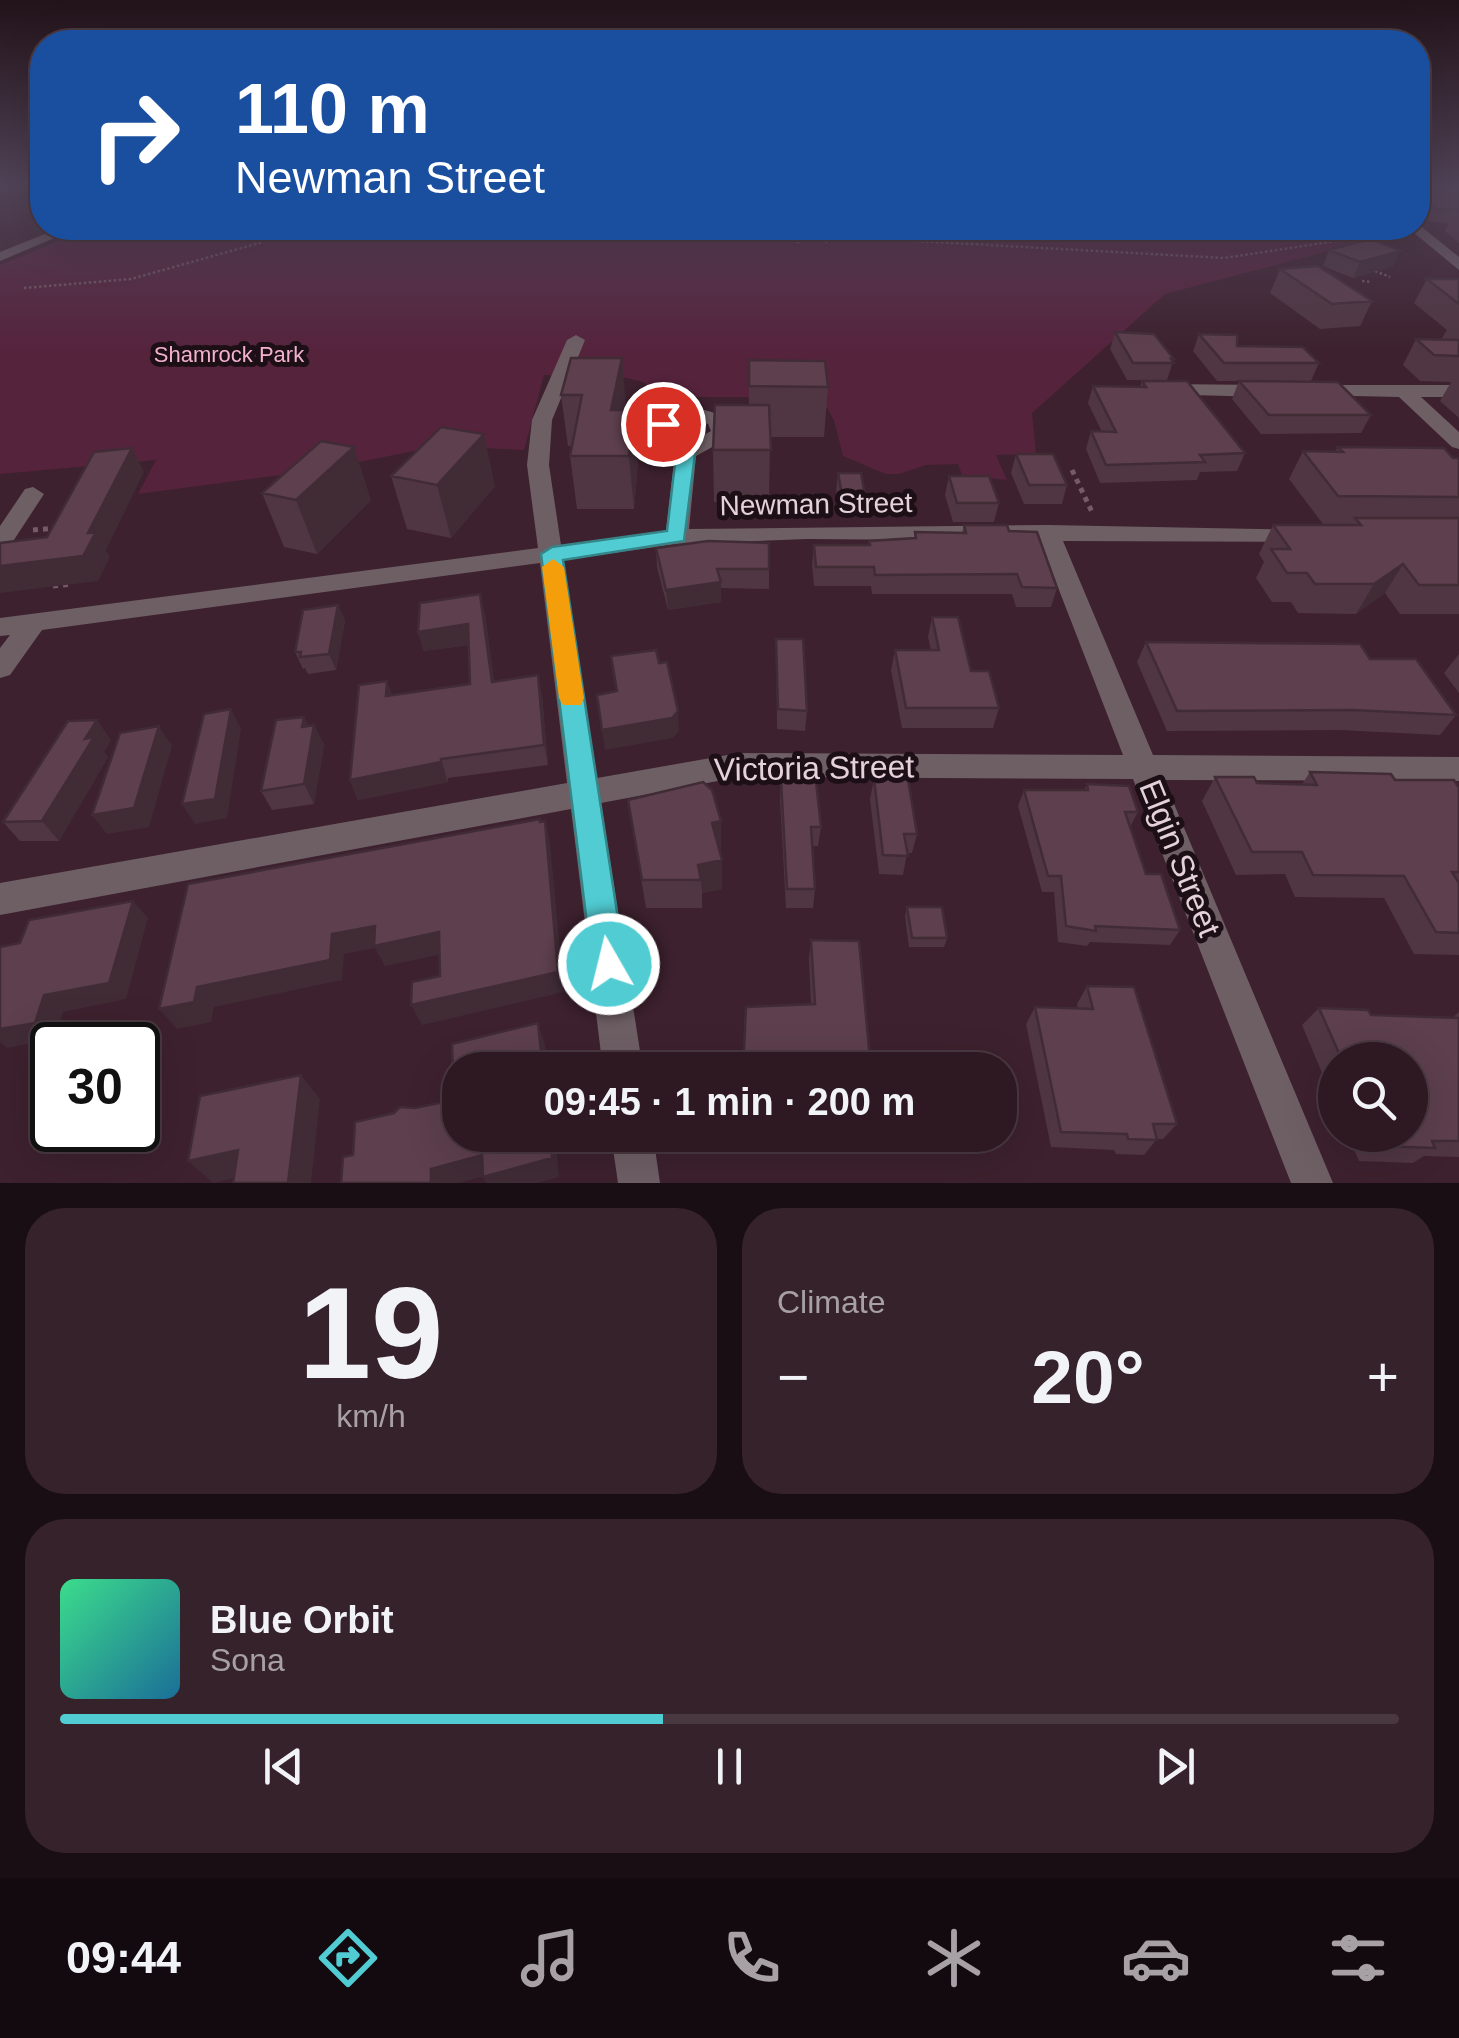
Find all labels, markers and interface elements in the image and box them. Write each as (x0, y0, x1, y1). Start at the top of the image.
icon: right (70, 70, 200, 200)
text: 110 m (235, 70, 430, 148)
text: Newman Street (235, 152, 545, 203)
park label: Shamrock Park (154, 342, 305, 367)
pin (621, 382, 706, 467)
icon: arrive (636, 397, 691, 452)
street label: Newman Street (719, 487, 913, 521)
street label: Victoria Street (714, 748, 915, 788)
street label: Elgin Street (1132, 775, 1228, 942)
position arrow (557, 912, 661, 1016)
speed limit sign: 30 (30, 1022, 160, 1152)
map controls (1318, 1042, 1428, 1152)
button: search (1318, 1042, 1428, 1152)
text: 09:45 · 1 min · 200 m (544, 1081, 915, 1123)
text: 19 (299, 1260, 443, 1406)
text: Climate (777, 1284, 885, 1320)
text: 20° (1031, 1335, 1145, 1419)
text: − (777, 1346, 809, 1408)
text: + (1367, 1346, 1399, 1408)
text: km/h (336, 1398, 406, 1434)
text: Blue Orbit (210, 1599, 394, 1641)
text: Sona (210, 1642, 285, 1678)
icon: previous (256, 1739, 311, 1794)
icon: pause (702, 1739, 757, 1794)
icon: next (1148, 1739, 1203, 1794)
icon: directions (313, 1923, 383, 1993)
icon: music (515, 1923, 585, 1993)
icon: phone (717, 1923, 787, 1993)
icon: climate (919, 1923, 989, 1993)
icon: car (1121, 1923, 1191, 1993)
icon: filters (1323, 1923, 1393, 1993)
text: 09:44 (66, 1932, 181, 1983)

